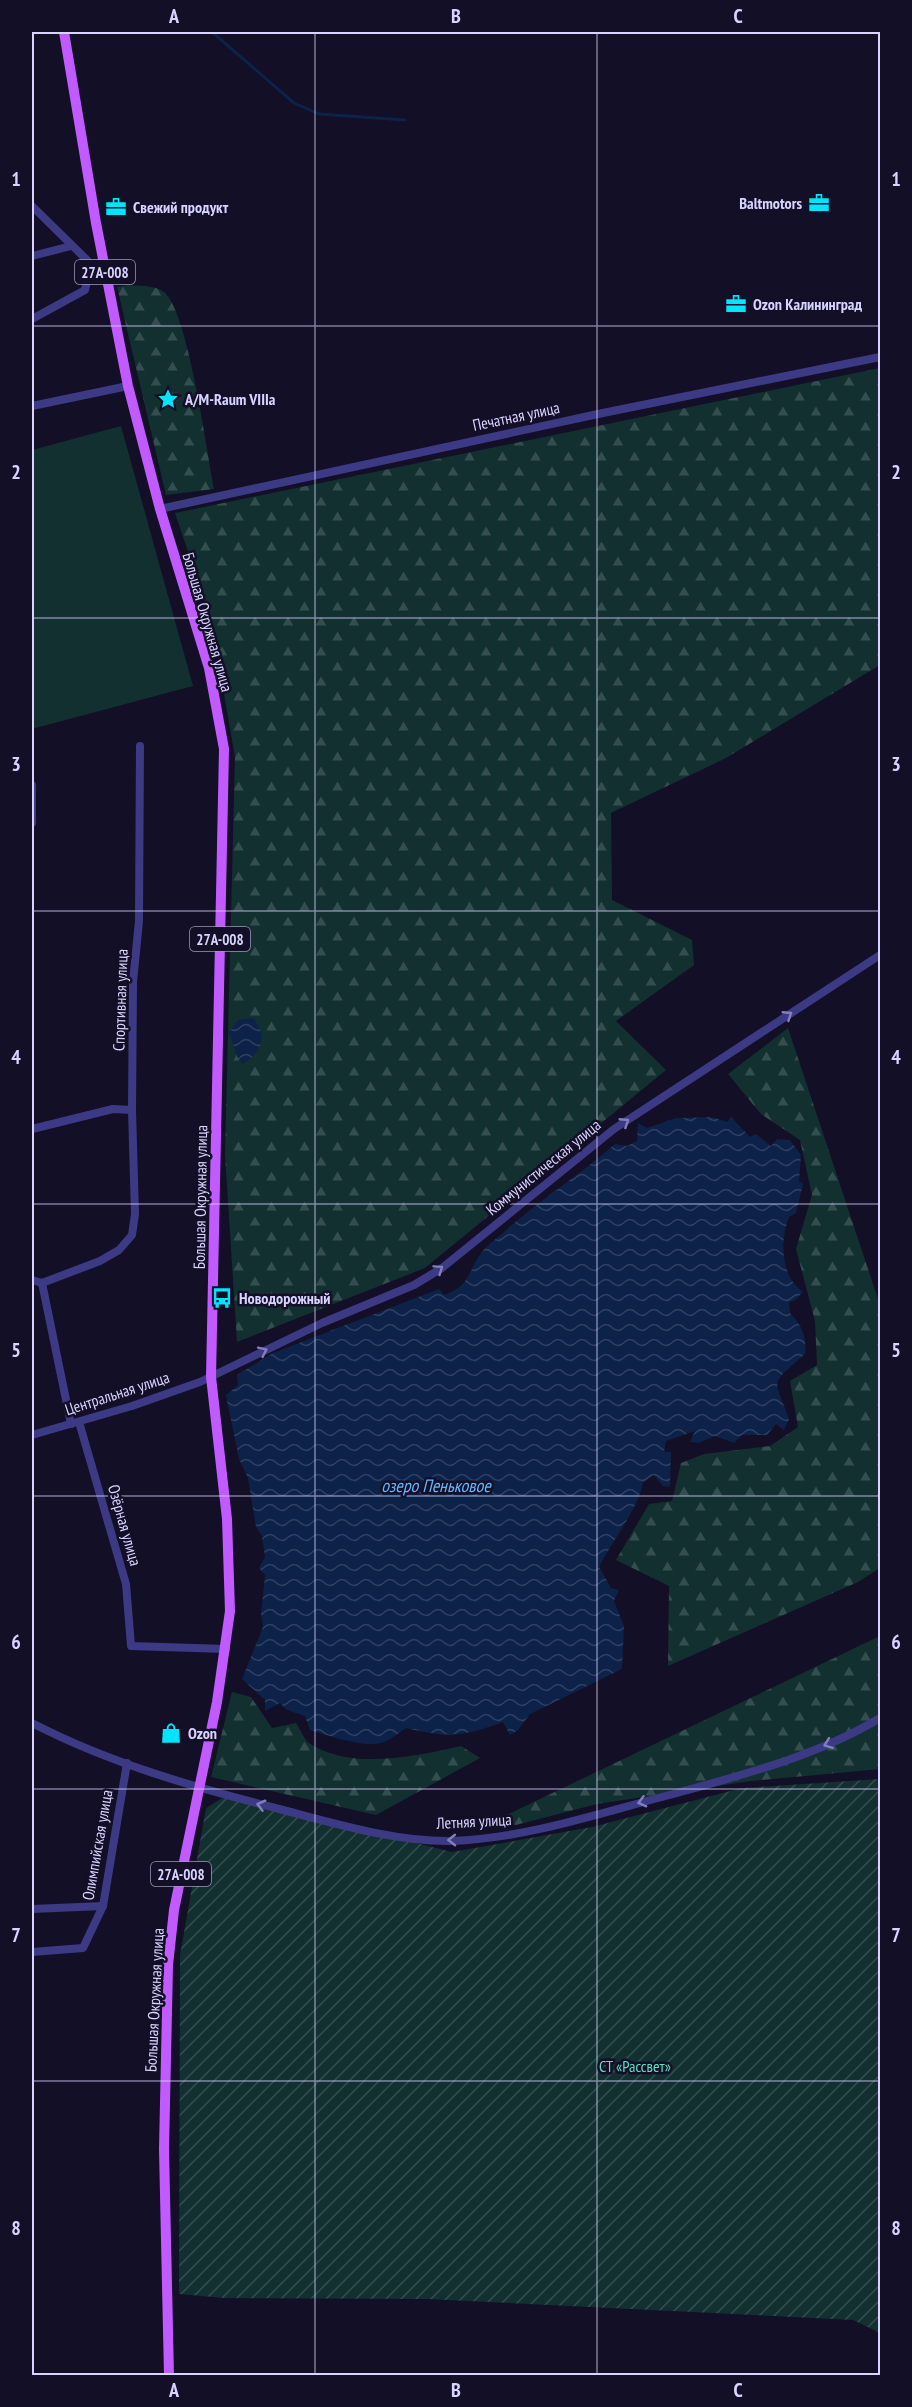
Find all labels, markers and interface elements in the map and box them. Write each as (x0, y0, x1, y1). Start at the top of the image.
text: A (168, 3, 180, 29)
text: B (451, 3, 461, 29)
text: C (733, 3, 743, 29)
text: 1 (11, 166, 21, 192)
text: 1 (891, 166, 901, 192)
office icon: Baltmotors (807, 191, 831, 215)
place label: Baltmotors (739, 193, 802, 213)
office icon: Свежий продукт (104, 195, 128, 219)
place label: Свежий продукт (133, 197, 229, 217)
road number: 27А-008 (75, 260, 135, 284)
office icon: Ozon Калининград (724, 292, 748, 316)
place label: Ozon Калининград (753, 294, 862, 314)
place icon: A/M-Raum VIIIa (156, 387, 180, 411)
place label: A/M-Raum VIIIa (184, 389, 276, 409)
street label: Печатная улица (471, 397, 561, 435)
text: 2 (11, 459, 21, 485)
text: 2 (891, 459, 901, 485)
street label: Большая Окружная улица (179, 550, 237, 694)
text: 3 (11, 751, 21, 777)
text: 3 (891, 751, 901, 777)
road number: 27А-008 (190, 927, 250, 951)
street label: Спортивная улица (108, 949, 132, 1051)
one-way arrow (782, 1011, 793, 1022)
text: 4 (11, 1044, 21, 1070)
text: 4 (891, 1044, 901, 1070)
street label: Коммунистическая улица (482, 1115, 604, 1219)
one-way arrow (619, 1118, 630, 1129)
street label: Большая Окружная улица (189, 1125, 211, 1269)
one-way arrow (433, 1265, 444, 1276)
bus stop icon: Новодорожный (210, 1286, 234, 1310)
place label: Новодорожный (239, 1288, 330, 1308)
text: 5 (11, 1337, 21, 1363)
text: 5 (891, 1337, 901, 1363)
one-way arrow (257, 1347, 268, 1359)
street label: Центральная улица (62, 1367, 172, 1419)
water label: озеро Пеньковое (381, 1474, 492, 1497)
street label: Озёрная улица (104, 1482, 146, 1568)
text: 6 (11, 1629, 21, 1655)
text: 6 (891, 1629, 901, 1655)
shop icon: Ozon (159, 1721, 183, 1745)
place label: Ozon (188, 1723, 217, 1743)
one-way arrow (823, 1736, 834, 1749)
street label: Олимпийская улица (77, 1788, 117, 1902)
one-way arrow (638, 1795, 648, 1807)
one-way arrow (256, 1799, 266, 1812)
street label: Летняя улица (435, 1809, 512, 1833)
one-way arrow (447, 1834, 456, 1846)
road number: 27А-008 (151, 1862, 211, 1886)
text: 7 (11, 1922, 21, 1948)
text: 7 (891, 1922, 901, 1948)
street label: Большая Окружная улица (140, 1928, 168, 2072)
park label: СТ «Рассвет» (599, 2056, 671, 2076)
text: 8 (11, 2215, 21, 2241)
text: 8 (891, 2215, 901, 2241)
text: A (168, 2377, 180, 2403)
text: B (451, 2377, 461, 2403)
text: C (733, 2377, 743, 2403)

